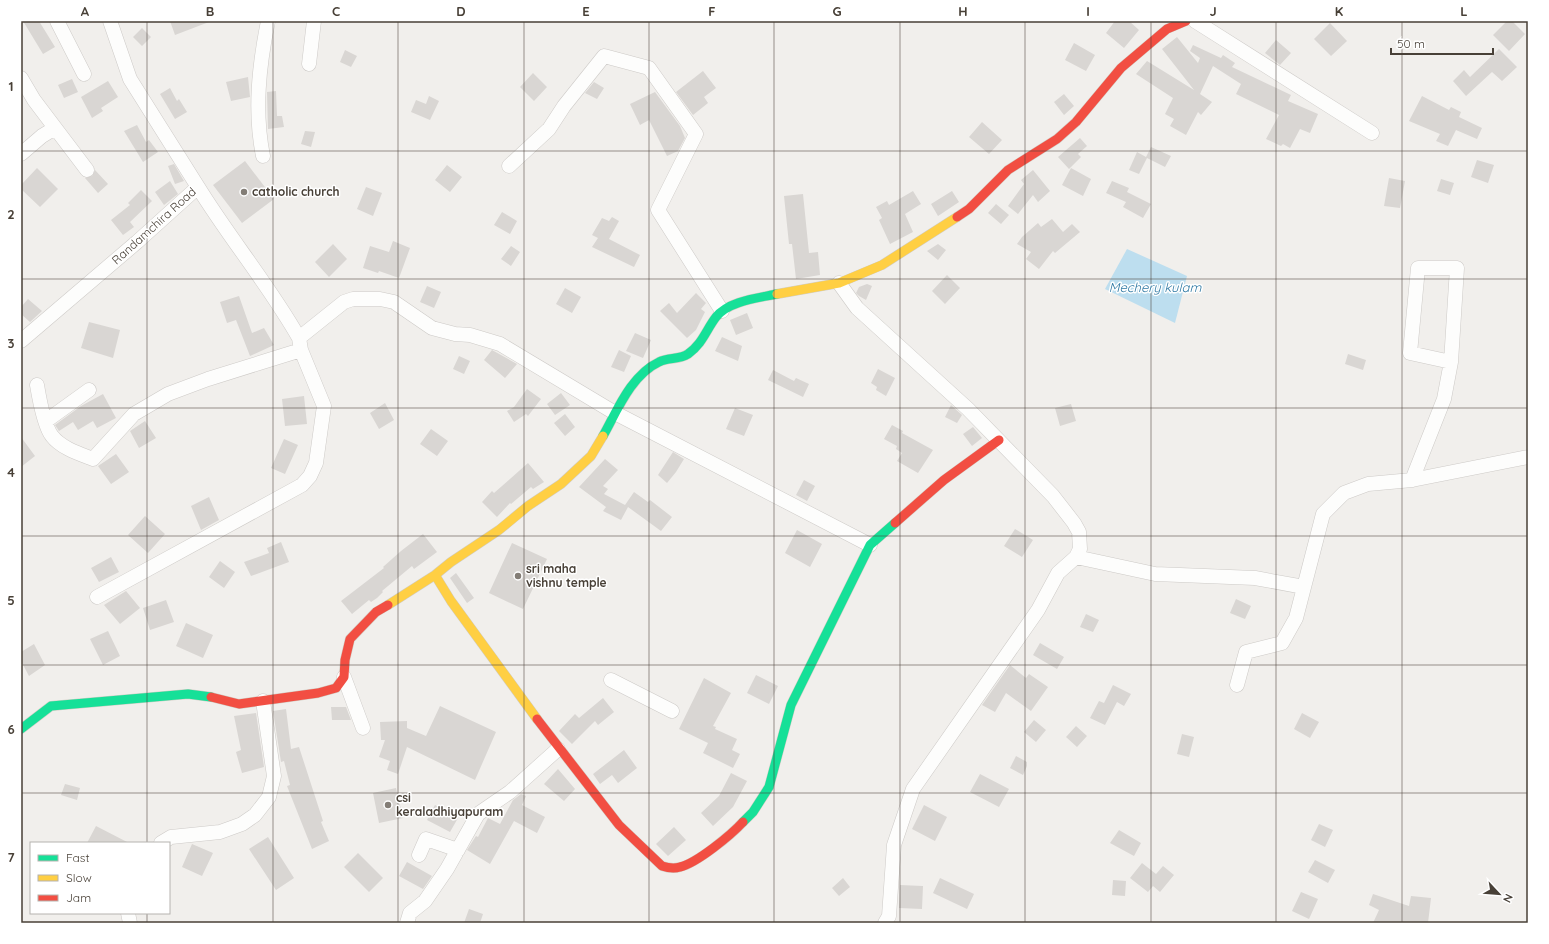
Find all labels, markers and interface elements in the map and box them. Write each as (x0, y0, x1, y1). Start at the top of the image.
text: A (81, 3, 90, 19)
text: B (206, 3, 214, 19)
text: C (332, 3, 340, 19)
text: D (456, 3, 466, 19)
text: E (582, 3, 590, 19)
text: F (708, 3, 716, 19)
text: G (832, 3, 842, 19)
text: H (958, 3, 968, 19)
text: I (1086, 3, 1090, 19)
text: J (1209, 3, 1217, 19)
text: K (1335, 3, 1344, 19)
text: L (1460, 3, 1468, 19)
scale bar (1391, 30, 1493, 56)
text: 50 m (1397, 36, 1425, 51)
text: 1 (8, 78, 14, 94)
street label: Randamchira Road (108, 184, 199, 267)
place label: catholic church (252, 184, 339, 199)
marker: catholic church (239, 187, 249, 197)
text: 2 (7, 206, 15, 222)
water label: Mechery kulam (1109, 279, 1202, 295)
text: 3 (8, 335, 15, 351)
text: 4 (7, 464, 15, 480)
place label: sri maha vishnu temple (526, 561, 607, 590)
marker: sri maha vishnu temple (513, 571, 523, 581)
text: 5 (7, 592, 15, 608)
text: 6 (7, 721, 15, 737)
place label: csi keraladhiyapuram (396, 790, 503, 819)
marker: csi keraladhiyapuram (383, 800, 393, 810)
legend (30, 842, 170, 914)
text: 7 (7, 849, 15, 865)
text: Fast (66, 850, 90, 865)
text: Slow (66, 870, 92, 885)
north arrow (1479, 874, 1519, 914)
text: Jam (66, 890, 91, 905)
text: N (1500, 892, 1516, 905)

